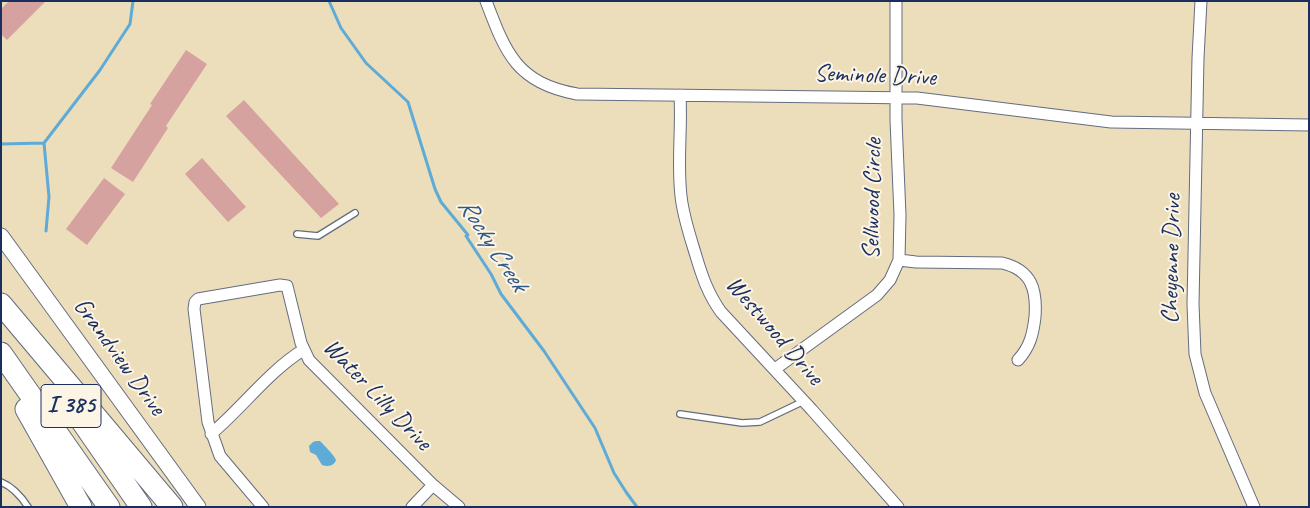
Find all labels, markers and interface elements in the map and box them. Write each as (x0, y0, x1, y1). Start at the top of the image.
street label: Seminole Drive (814, 59, 936, 93)
street label: Sellwood Circle (857, 138, 889, 260)
water label: Rocky Creek (450, 193, 534, 297)
street label: Cheyenne Drive (1156, 194, 1188, 324)
street label: Westwood Drive (719, 270, 829, 392)
street label: Grandview Drive (66, 292, 172, 422)
street label: Water Lilly Drive (316, 333, 438, 457)
road number: I 385 (41, 384, 101, 428)

